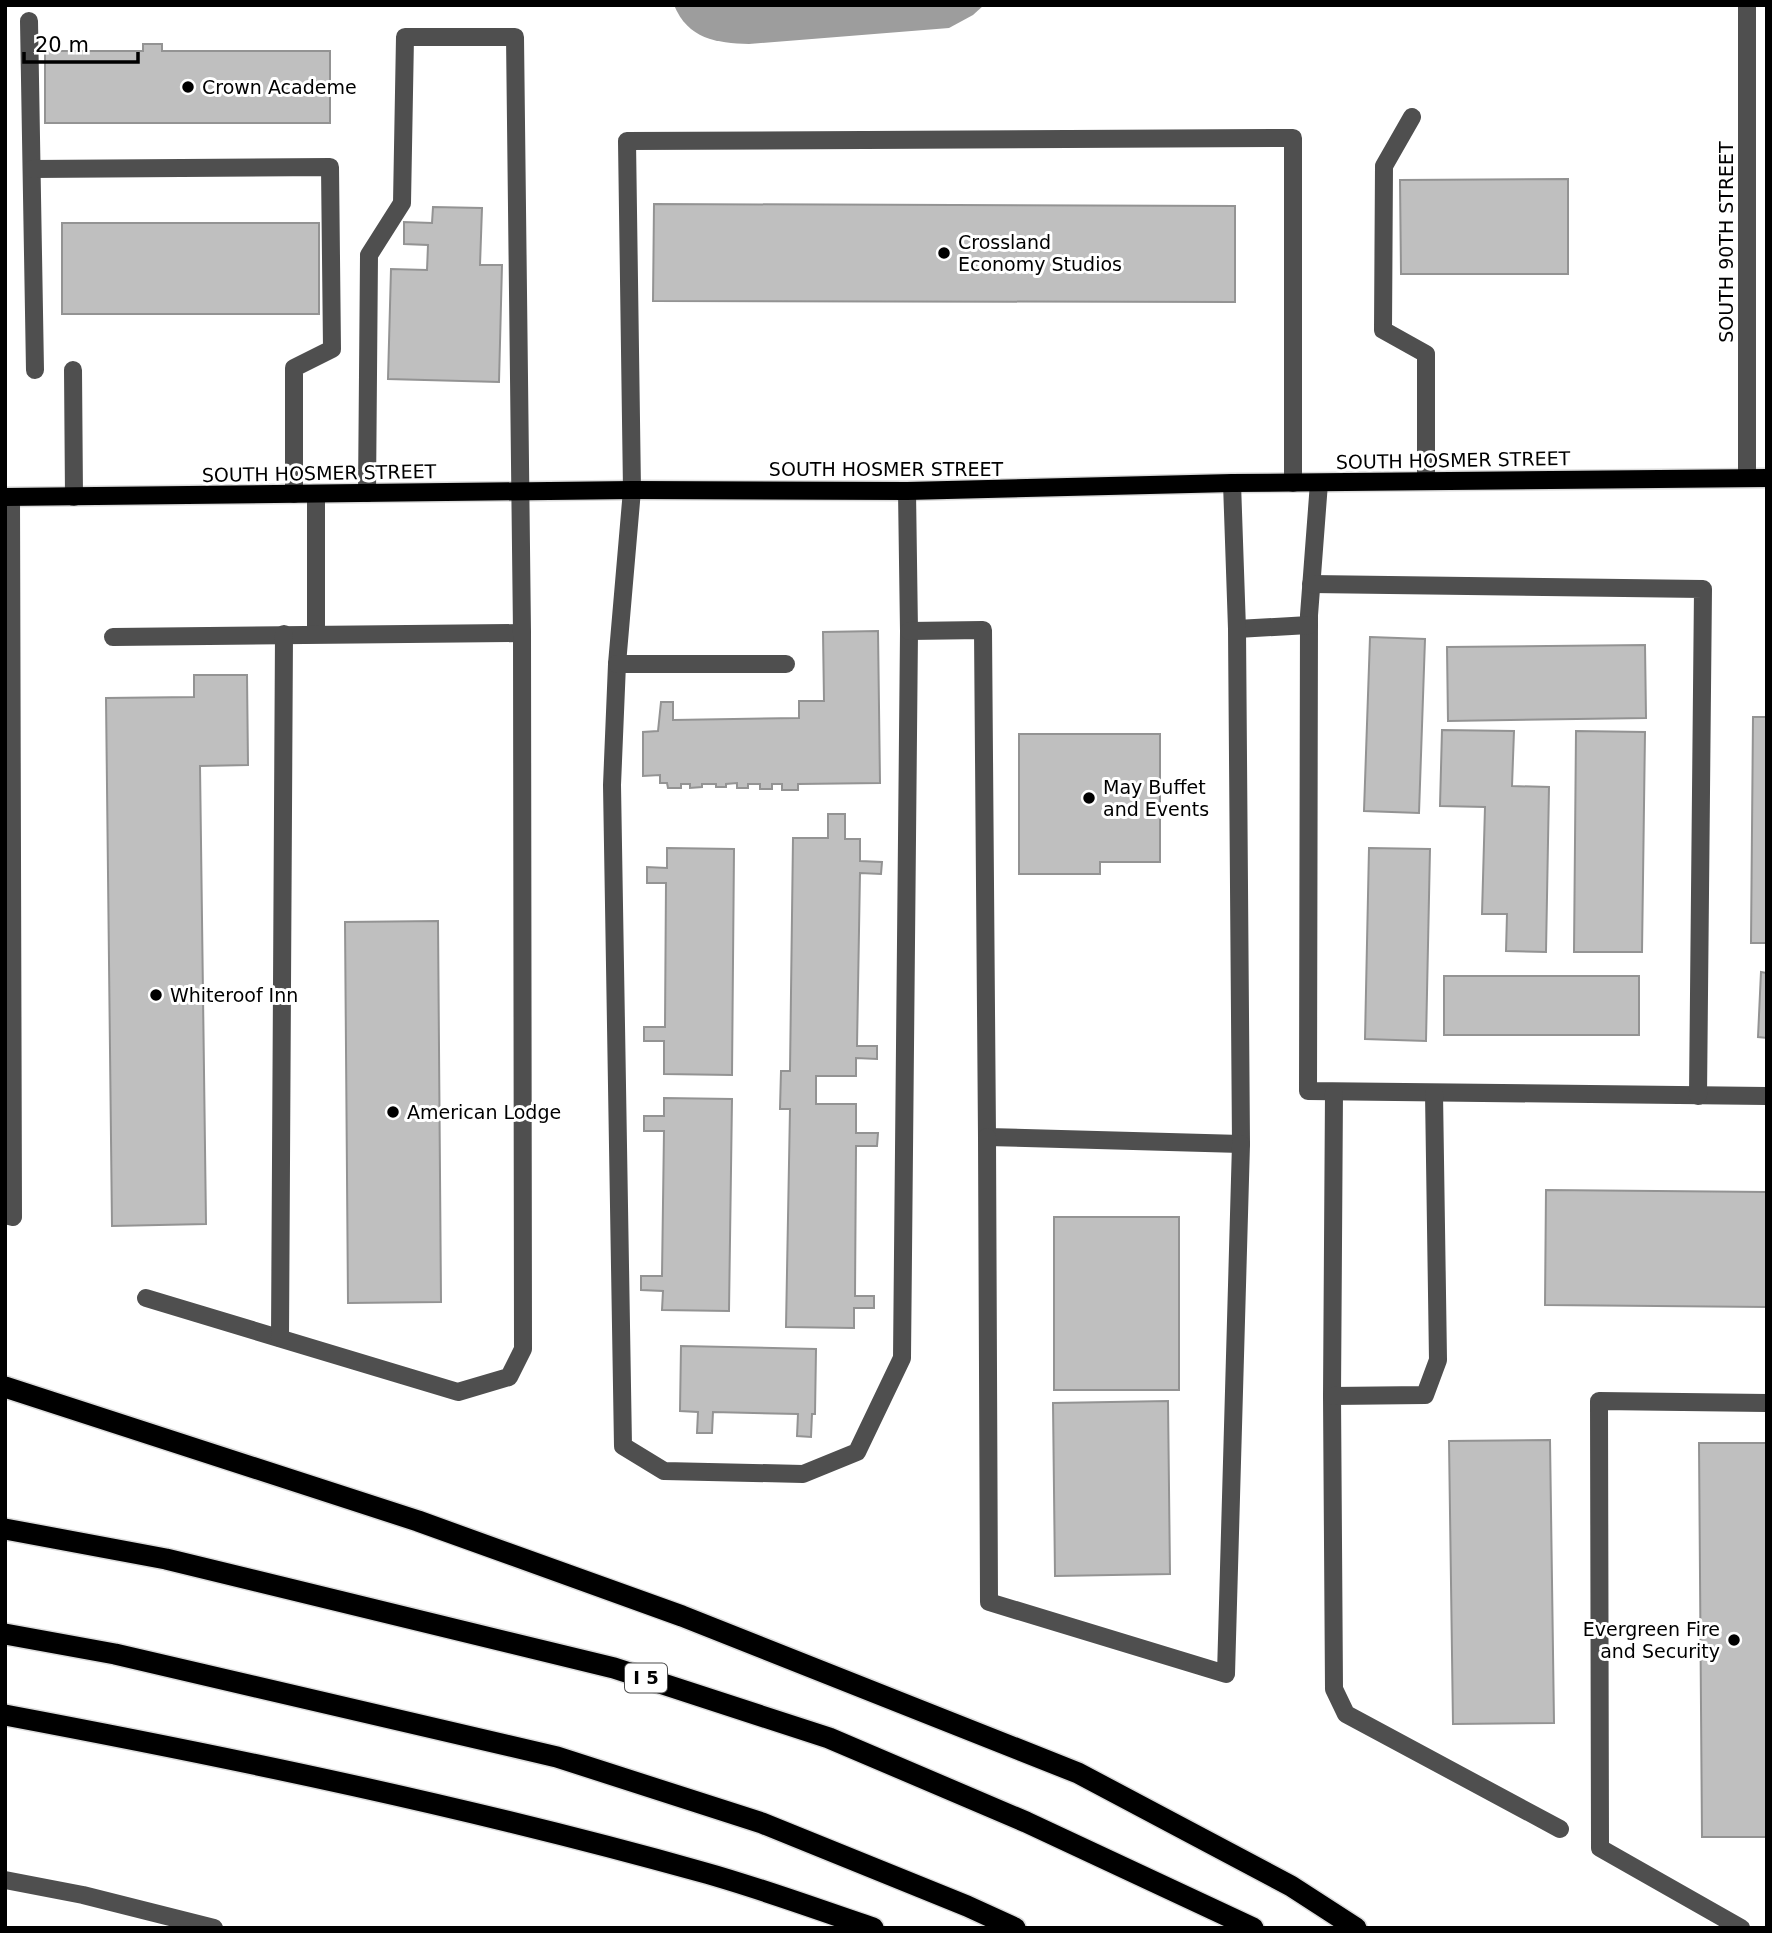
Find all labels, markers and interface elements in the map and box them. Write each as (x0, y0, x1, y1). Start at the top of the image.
scale bar (24, 21, 138, 65)
text: 20 m (35, 33, 89, 57)
place label: Crown Academe (202, 76, 357, 98)
marker: Crown Academe (180, 79, 196, 95)
street label: SOUTH 90TH STREET (1715, 141, 1737, 343)
place label: Crossland Economy Studios (958, 231, 1122, 275)
marker: Crossland Economy Studios (936, 245, 952, 261)
street label: SOUTH HOSMER STREET (1336, 447, 1571, 473)
street label: SOUTH HOSMER STREET (769, 458, 1004, 480)
street label: SOUTH HOSMER STREET (202, 460, 437, 486)
place label: May Buffet and Events (1103, 776, 1209, 820)
marker: May Buffet and Events (1081, 790, 1097, 806)
place label: Whiteroof Inn (170, 984, 298, 1006)
marker: Whiteroof Inn (148, 987, 164, 1003)
place label: American Lodge (407, 1101, 561, 1123)
marker: American Lodge (385, 1104, 401, 1120)
place label: Evergreen Fire and Security (1583, 1618, 1720, 1662)
marker: Evergreen Fire and Security (1726, 1632, 1742, 1648)
road number: I 5 (625, 1664, 667, 1693)

